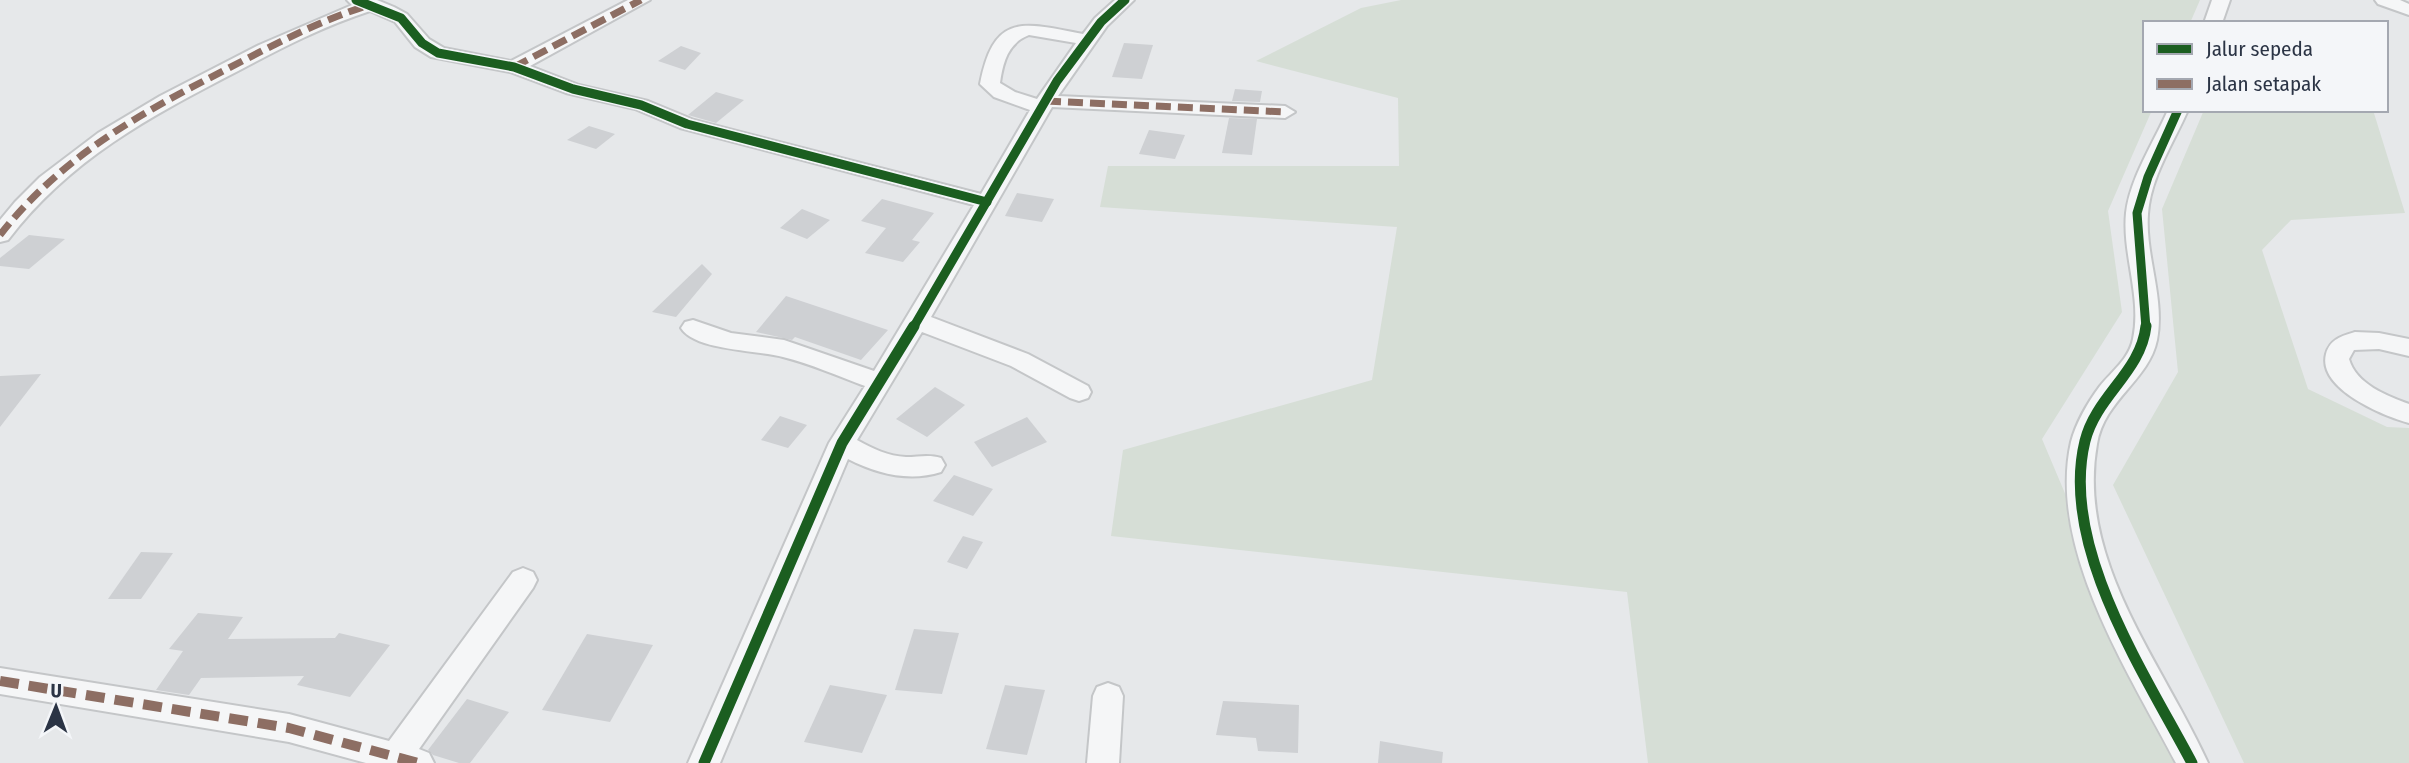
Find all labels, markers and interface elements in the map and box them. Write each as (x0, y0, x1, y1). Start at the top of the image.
legend (2143, 21, 2388, 112)
text: Jalur sepeda (2206, 36, 2313, 62)
text: Jalan setapak (2206, 71, 2321, 97)
north arrow (21, 672, 91, 742)
text: U (51, 679, 62, 702)

